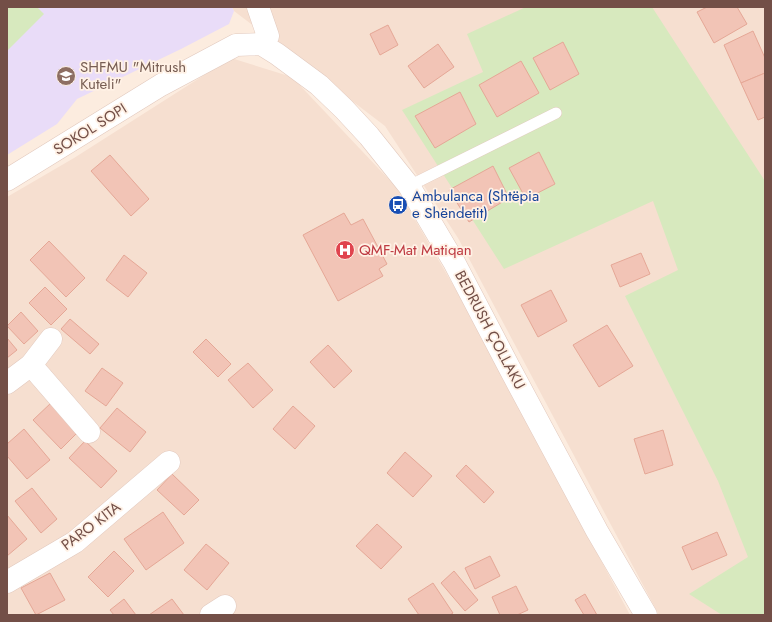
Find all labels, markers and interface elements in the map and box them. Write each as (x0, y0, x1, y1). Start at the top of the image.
place label: SHFMU "Mitrush Kuteli" (80, 56, 186, 95)
school or university icon: SHFMU "Mitrush Kuteli" (55, 65, 77, 87)
street label: SOKOL SOPI (49, 98, 131, 160)
place label: Ambulanca (Shtëpia e Shëndetit) (412, 185, 539, 224)
bus stop icon: Ambulanca (Shtëpia e Shëndetit) (387, 194, 409, 216)
hospital icon: QMF-Mat Matiqan (334, 239, 356, 261)
place label: QMF-Mat Matiqan (359, 239, 472, 261)
street label: BEDRUSH ÇOLLAKU (449, 267, 531, 393)
street label: PARO KITA (57, 496, 125, 556)

